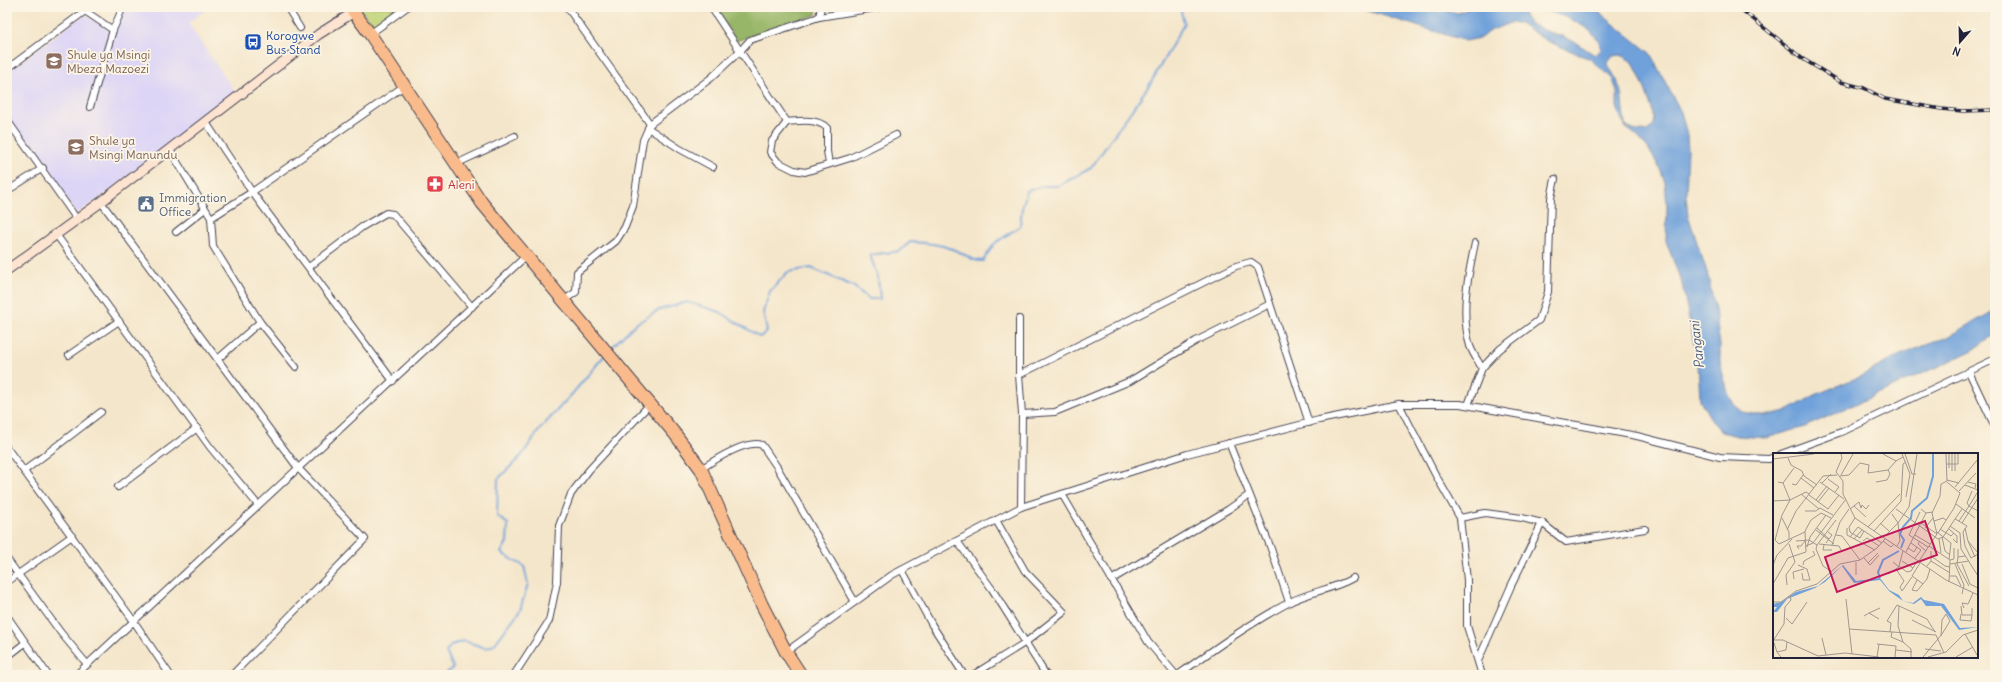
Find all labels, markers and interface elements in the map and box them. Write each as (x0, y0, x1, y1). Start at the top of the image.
north arrow (1940, 22, 1980, 62)
place label: Korogwe Bus Stand (266, 28, 321, 57)
bus stop icon: Korogwe Bus Stand (243, 32, 263, 52)
text: N (1951, 44, 1963, 59)
place label: Shule ya Msingi Mbeza Mazoezi (67, 47, 150, 76)
school or university icon: Shule ya Msingi Mbeza Mazoezi (44, 51, 64, 71)
place label: Shule ya Msingi Manundu (89, 133, 177, 162)
school or university icon: Shule ya Msingi Manundu (66, 137, 86, 157)
pharmacy icon: Aleni (425, 174, 445, 194)
place label: Aleni (448, 177, 475, 192)
place label: Immigration Office (159, 190, 227, 219)
public building icon: Immigration Office (136, 194, 156, 214)
water label: Pangani (1686, 318, 1708, 370)
inset map (1773, 453, 1978, 658)

